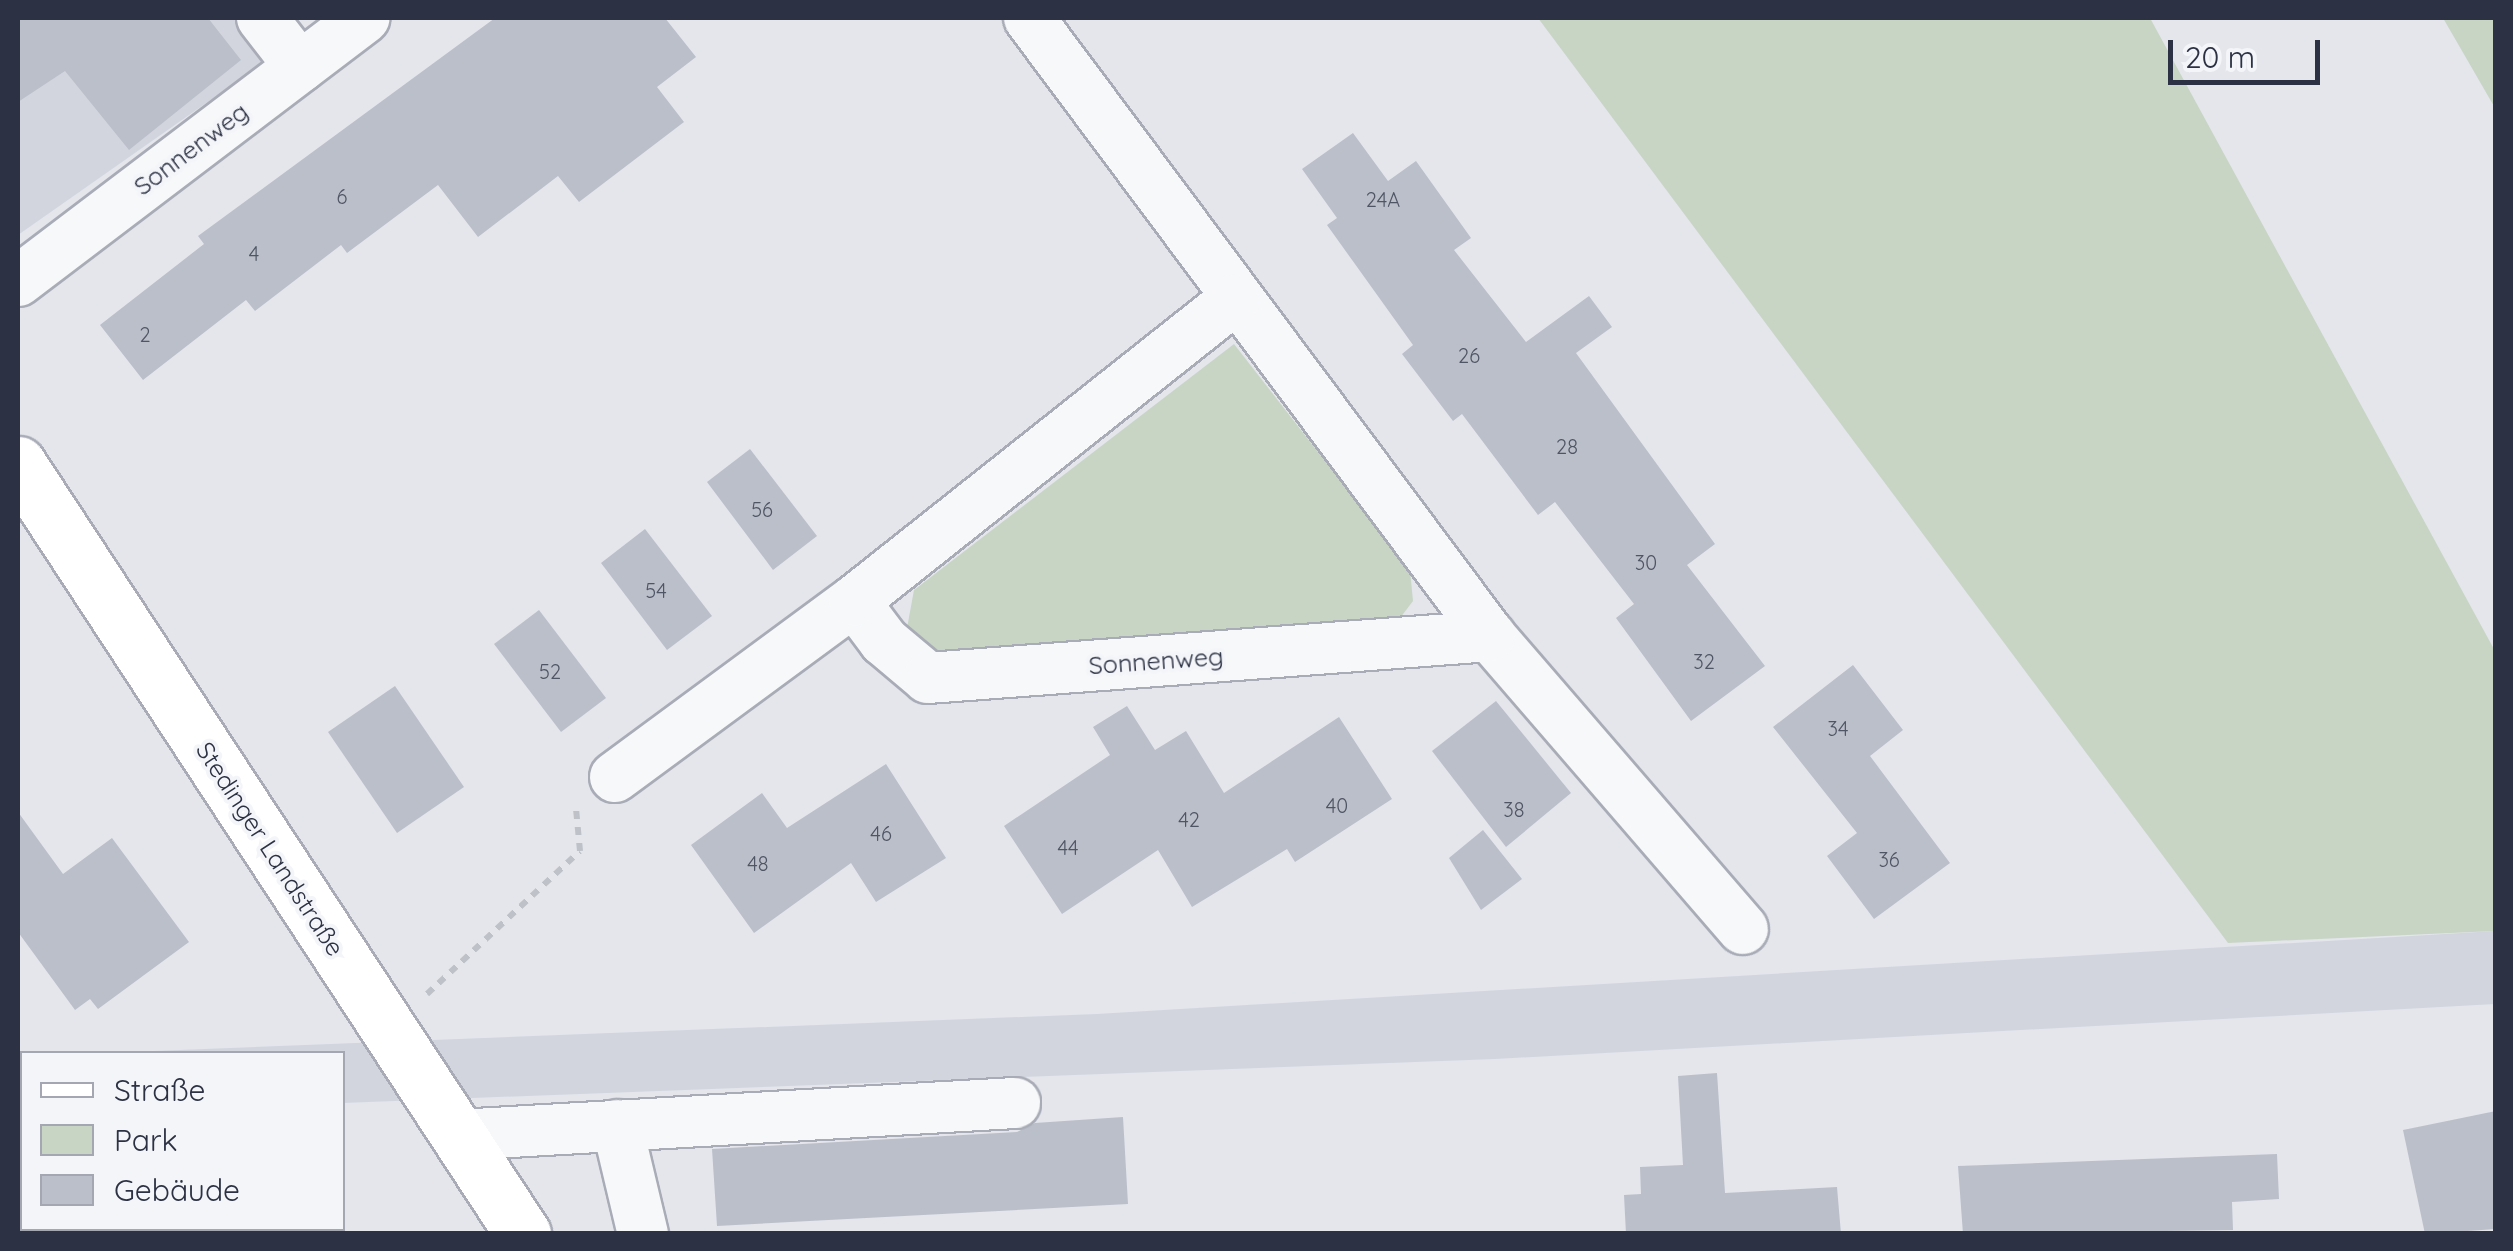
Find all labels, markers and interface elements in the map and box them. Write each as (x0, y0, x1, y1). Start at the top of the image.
scale bar (2173, 20, 2326, 82)
text: 20 m (2185, 38, 2255, 76)
street label: Sonnenweg (128, 96, 254, 202)
house number: 6 (337, 184, 347, 208)
house number: 24A (1366, 187, 1400, 211)
house number: 4 (249, 241, 259, 265)
house number: 2 (139, 322, 151, 346)
house number: 26 (1458, 343, 1480, 367)
house number: 28 (1556, 434, 1578, 458)
house number: 56 (751, 497, 773, 521)
house number: 30 (1635, 550, 1657, 574)
house number: 54 (645, 578, 667, 602)
street label: Sonnenweg (1088, 641, 1224, 681)
house number: 32 (1693, 649, 1715, 673)
house number: 52 (539, 659, 561, 683)
house number: 34 (1827, 716, 1849, 740)
street label: Stedinger Landstraße (190, 736, 350, 962)
house number: 40 (1326, 793, 1348, 817)
house number: 38 (1503, 797, 1525, 821)
house number: 42 (1178, 807, 1200, 831)
house number: 46 (870, 821, 892, 845)
house number: 44 (1057, 835, 1079, 859)
house number: 36 (1878, 847, 1900, 871)
house number: 48 (747, 851, 769, 875)
legend (20, 1051, 345, 1231)
text: Straße (114, 1071, 206, 1109)
text: Park (114, 1121, 178, 1159)
text: Gebäude (114, 1171, 240, 1209)

